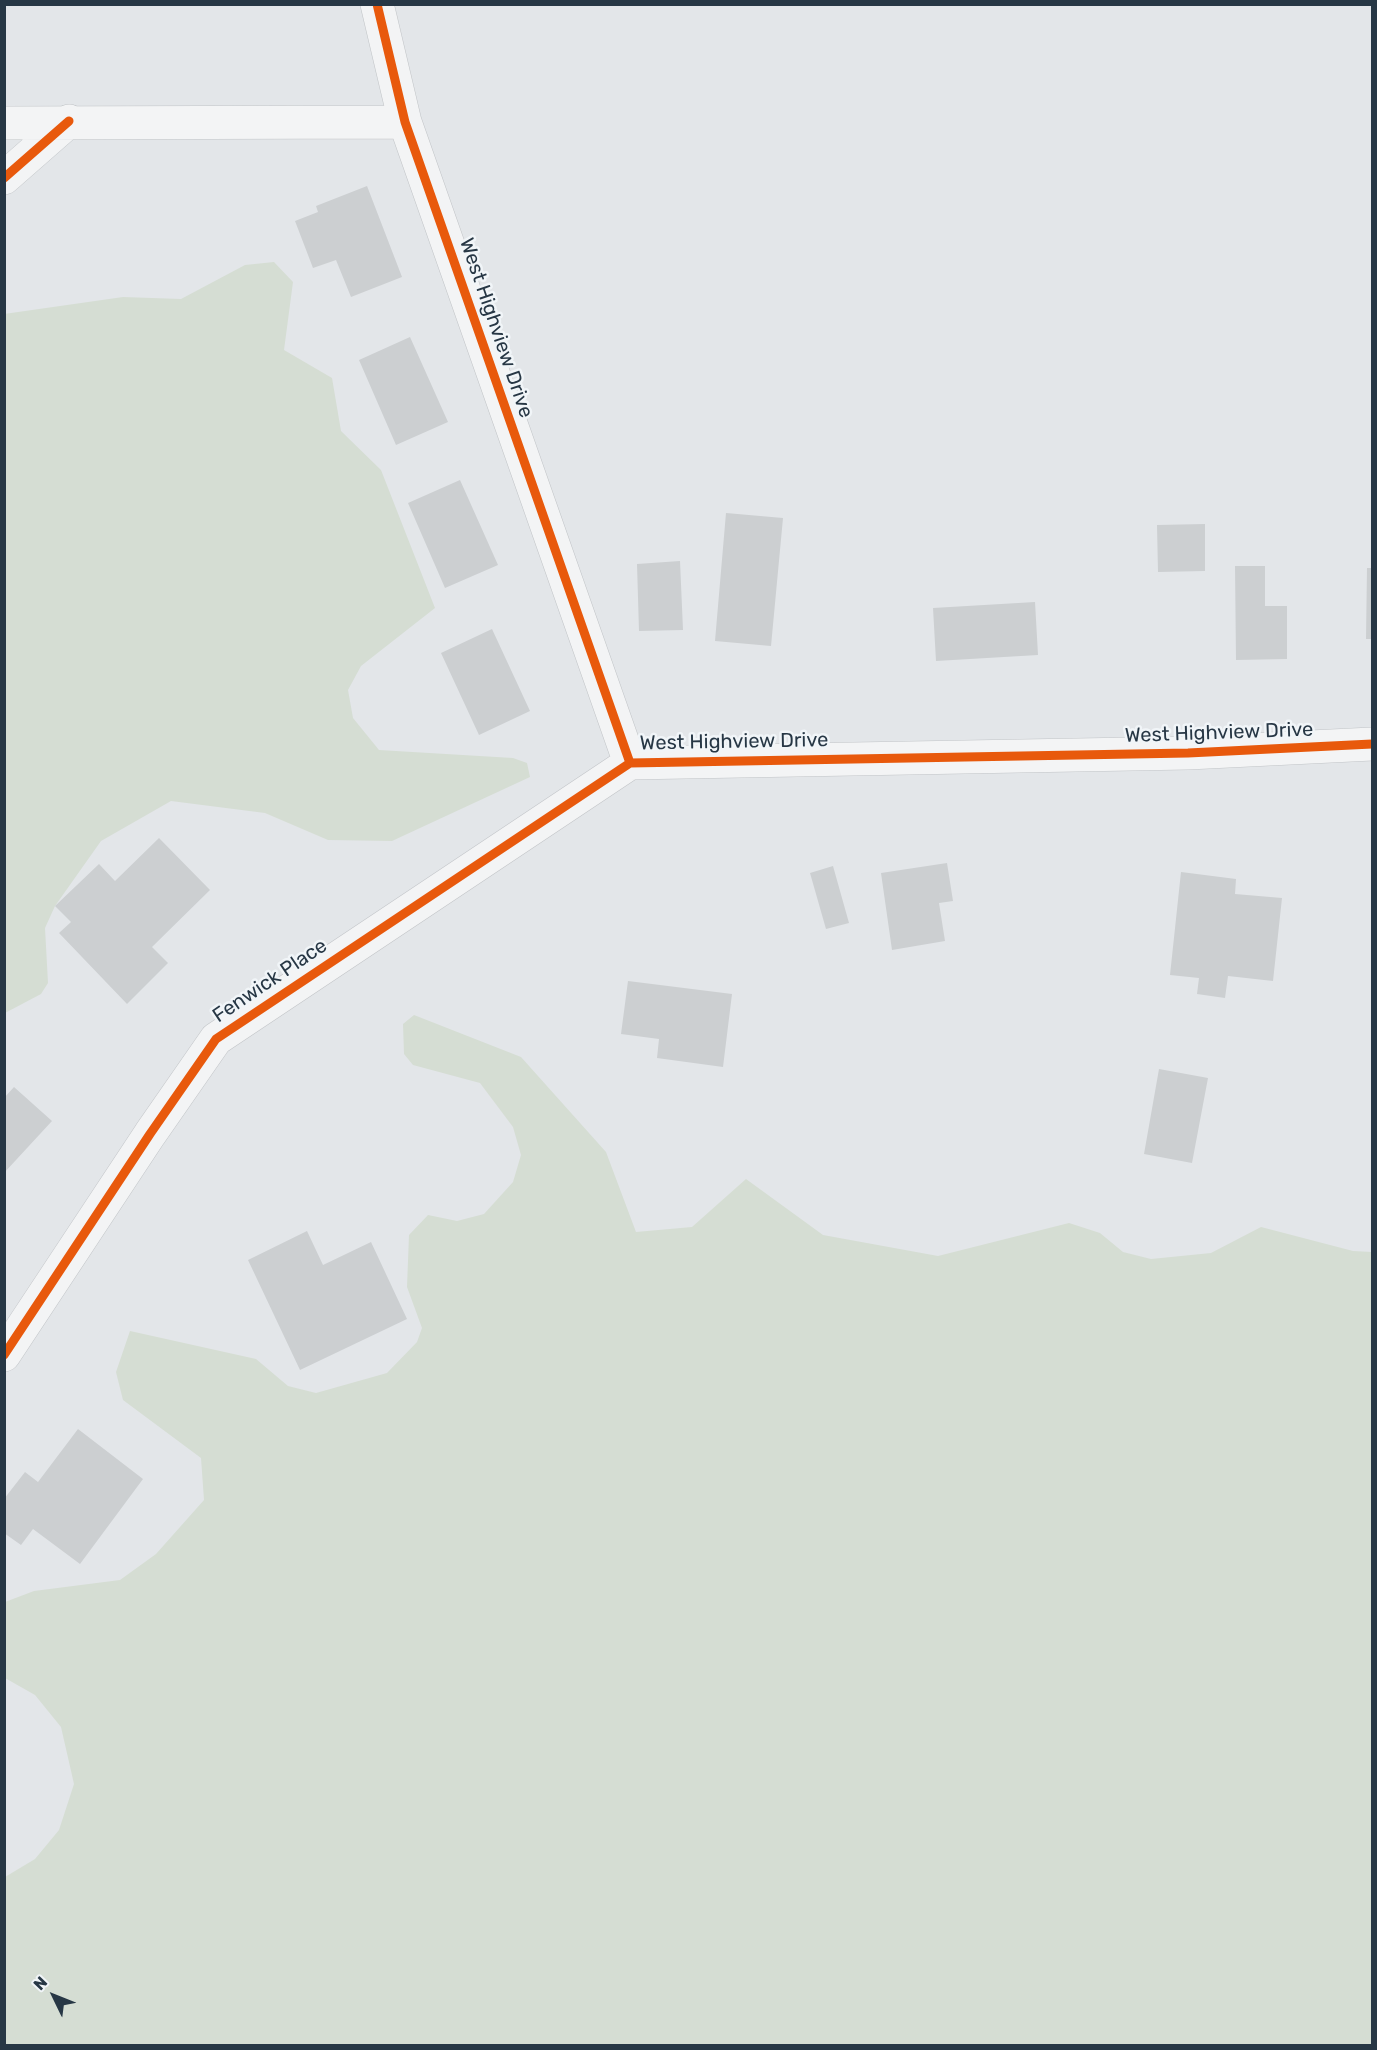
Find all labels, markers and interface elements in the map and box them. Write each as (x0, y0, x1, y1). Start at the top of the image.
street label: West Highview Drive (454, 235, 538, 421)
street label: West Highview Drive (1124, 718, 1314, 748)
street label: West Highview Drive (640, 728, 828, 756)
street label: Fenwick Place (208, 934, 332, 1028)
north arrow (24, 1966, 84, 2026)
text: N (30, 1973, 51, 1994)

